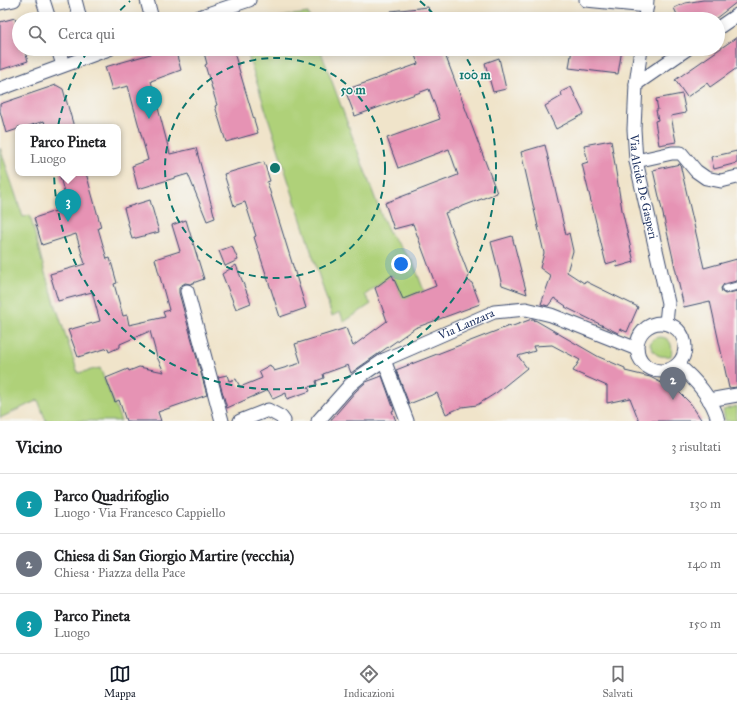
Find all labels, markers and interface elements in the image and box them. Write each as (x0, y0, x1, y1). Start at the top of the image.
search box (12, 12, 725, 56)
icon: search (26, 23, 48, 45)
text: Cerca qui (58, 25, 115, 43)
text: 100 m (459, 68, 492, 82)
text: 50 m (340, 83, 367, 97)
pin: 1 (136, 86, 162, 119)
popup (15, 124, 121, 176)
text: Parco Pineta (30, 133, 106, 151)
street label: Via Alcide De Gasperi (627, 133, 661, 241)
text: Luogo (30, 151, 66, 167)
centre of rings (268, 161, 282, 175)
pin: 3 (55, 189, 81, 222)
your location (391, 254, 411, 274)
street label: Via Lanzara (435, 305, 497, 343)
pin: 2 (660, 367, 686, 400)
text: Vicino (16, 437, 62, 458)
text: 3 risultati (671, 439, 721, 455)
text: Parco Quadrifoglio (54, 487, 169, 505)
text: 1 (26, 496, 32, 512)
text: 130 m (689, 496, 721, 512)
text: Luogo · Via Francesco Cappiello (54, 505, 225, 521)
text: Chiesa di San Giorgio Martire (vecchia) (54, 547, 294, 565)
text: 2 (26, 556, 32, 572)
text: 140 m (687, 556, 721, 572)
text: Chiesa · Piazza della Pace (54, 565, 185, 581)
text: Parco Pineta (54, 607, 130, 625)
text: 3 (26, 616, 32, 632)
text: 150 m (689, 616, 721, 632)
text: Luogo (54, 625, 90, 641)
tab: Mappa (104, 663, 136, 700)
tab: Indicazioni (343, 663, 395, 700)
tab: Salvati (602, 663, 633, 700)

